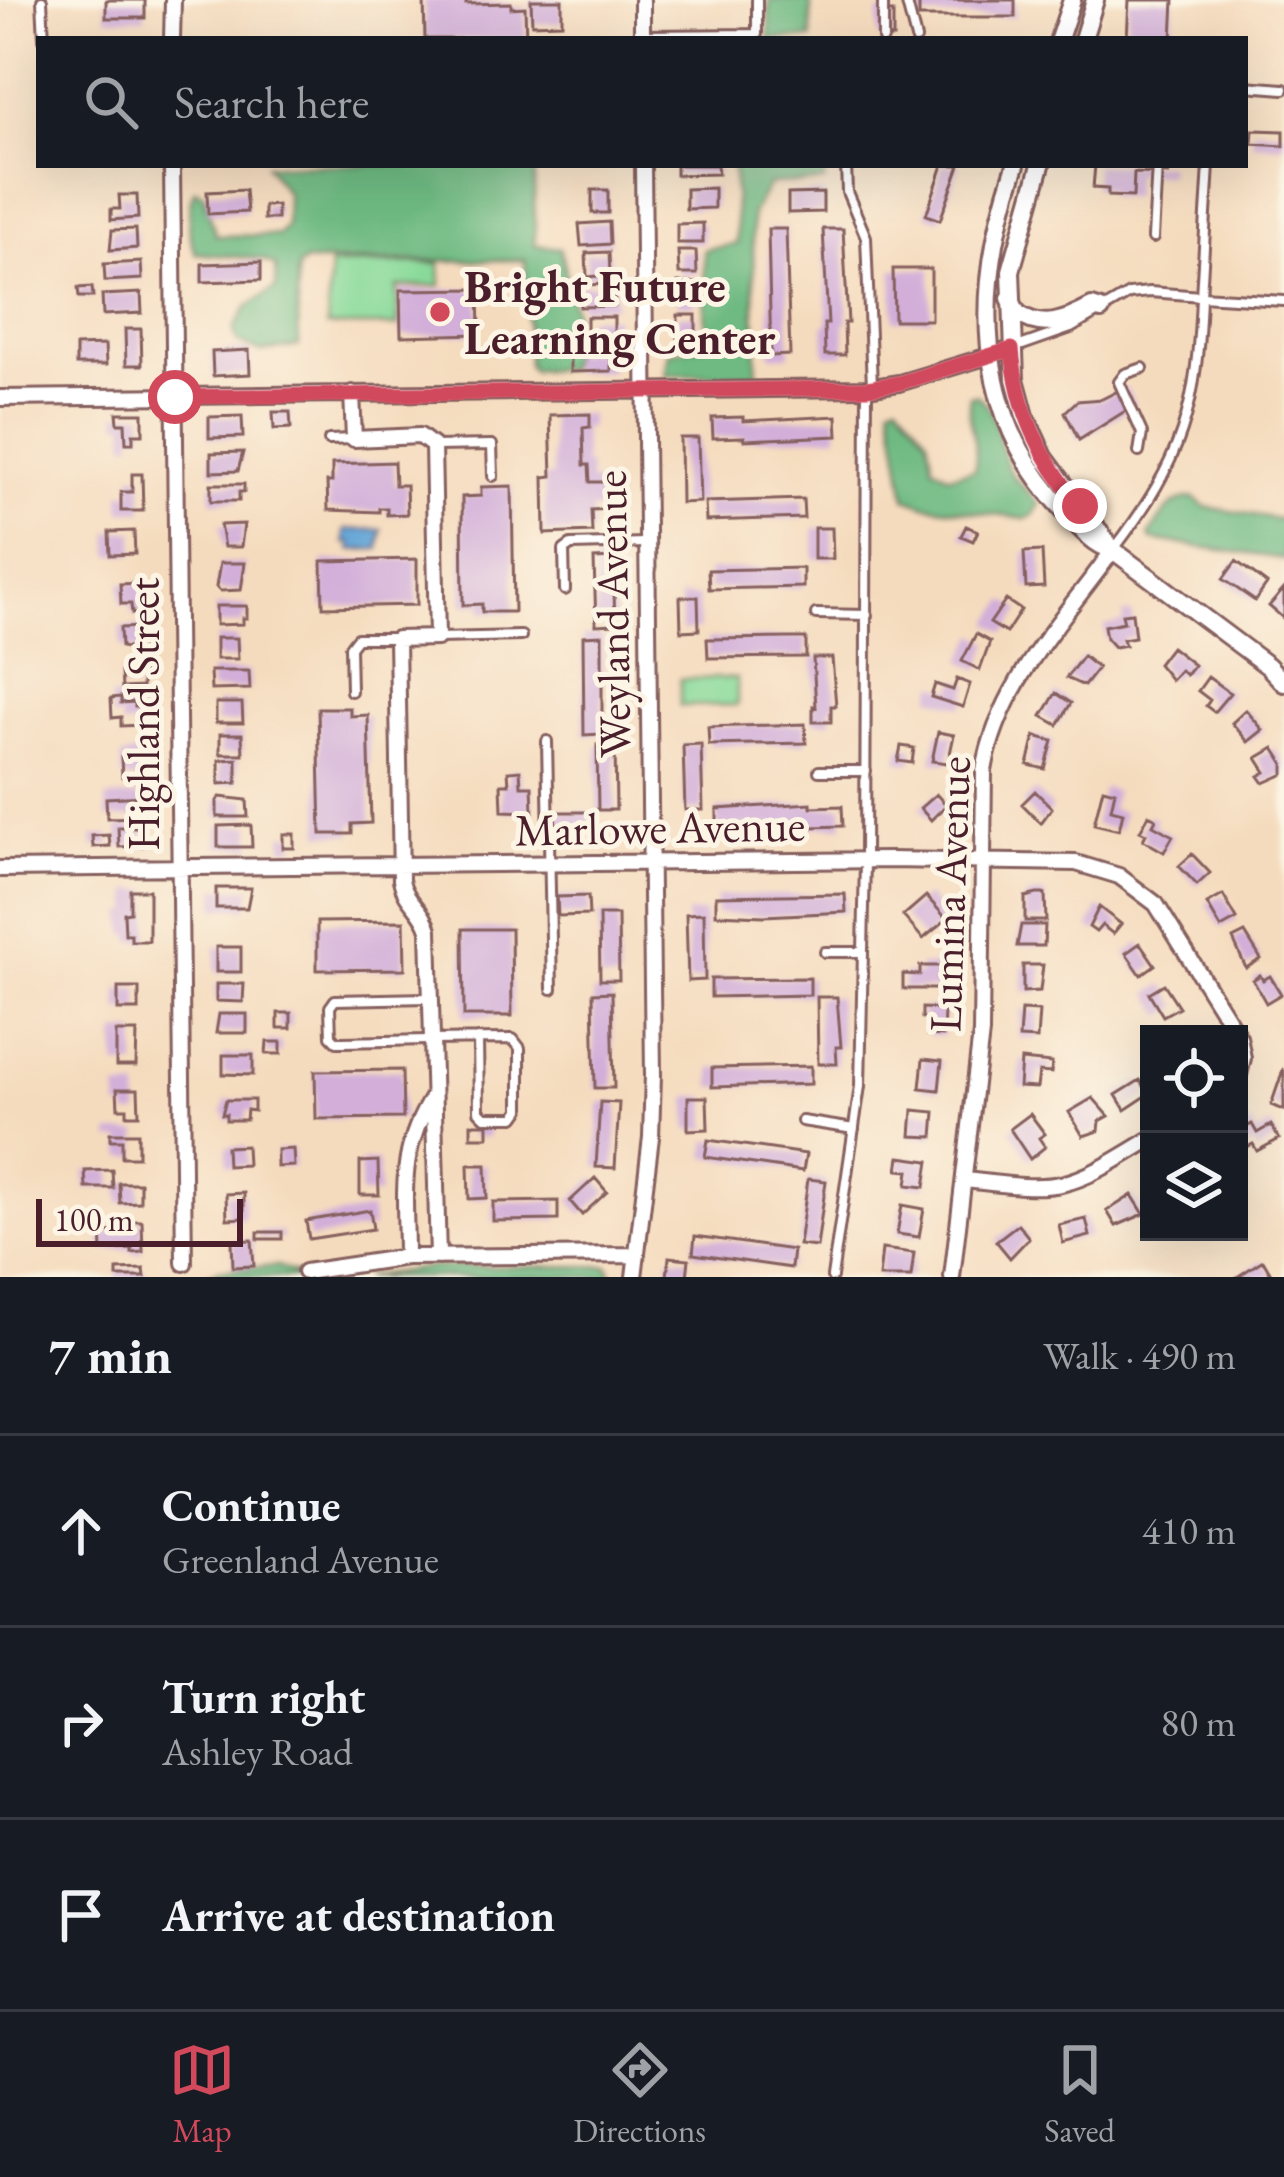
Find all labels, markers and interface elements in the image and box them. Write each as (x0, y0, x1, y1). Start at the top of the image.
search box (36, 36, 1248, 168)
icon: search (78, 69, 144, 135)
text: Search here (174, 73, 369, 131)
place label: Bright Future Learning Center (464, 257, 776, 368)
marker: Bright Future Learning Center (427, 299, 453, 325)
route start (148, 370, 202, 424)
street label: Weyland Avenue (580, 470, 644, 758)
route end (1053, 479, 1107, 533)
street label: Highland Street (114, 577, 172, 851)
street label: Lumina Avenue (915, 755, 983, 1033)
street label: Marlowe Avenue (514, 795, 806, 859)
map controls (1140, 1025, 1248, 1241)
button: locate (1140, 1025, 1248, 1133)
button: layers (1140, 1133, 1248, 1241)
scale bar (36, 1193, 243, 1246)
text: 100 m (54, 1198, 134, 1241)
text: 7 min (48, 1322, 172, 1388)
text: Walk · 490 m (1043, 1330, 1236, 1381)
text: Continue (162, 1476, 340, 1534)
icon: ahead (48, 1498, 114, 1564)
text: 410 m (1142, 1505, 1236, 1556)
text: Greenland Avenue (162, 1534, 439, 1585)
text: Turn right (162, 1668, 365, 1726)
icon: right (48, 1690, 114, 1756)
text: 80 m (1160, 1697, 1236, 1748)
text: Ashley Road (162, 1726, 353, 1777)
icon: arrive (48, 1882, 114, 1948)
text: Arrive at destination (162, 1886, 555, 1944)
tab: Map (169, 2037, 235, 2152)
tab: Directions (573, 2037, 706, 2152)
tab: Saved (1044, 2037, 1115, 2152)

